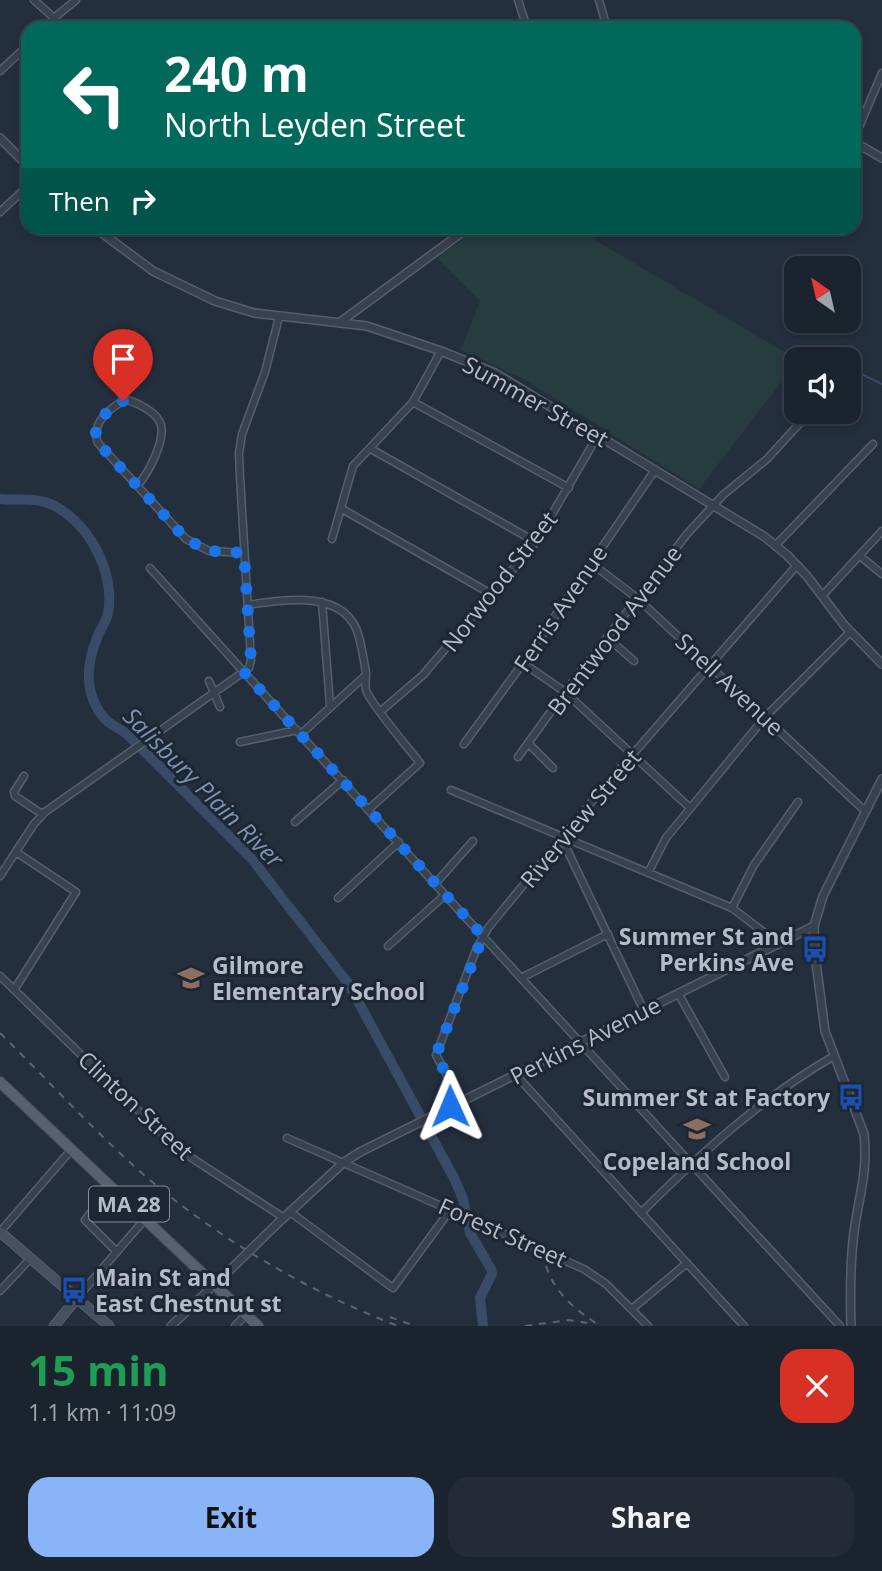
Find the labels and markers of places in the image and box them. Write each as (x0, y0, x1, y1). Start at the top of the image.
pin (93, 329, 153, 401)
place label: Summer St and Perkins Ave (619, 920, 794, 978)
bus stop icon: Summer St and Perkins Ave (800, 934, 830, 964)
place label: Gilmore Elementary School (212, 949, 425, 1007)
school or university icon: Gilmore Elementary School (176, 963, 206, 993)
place label: Summer St at Factory (582, 1081, 831, 1113)
bus stop icon: Summer St at Factory (836, 1082, 866, 1112)
school or university icon: Copeland School (682, 1114, 712, 1144)
place label: Copeland School (603, 1145, 791, 1177)
place label: Main St and East Chestnut st (95, 1261, 282, 1319)
bus stop icon: Main St and East Chestnut st (59, 1275, 89, 1305)

